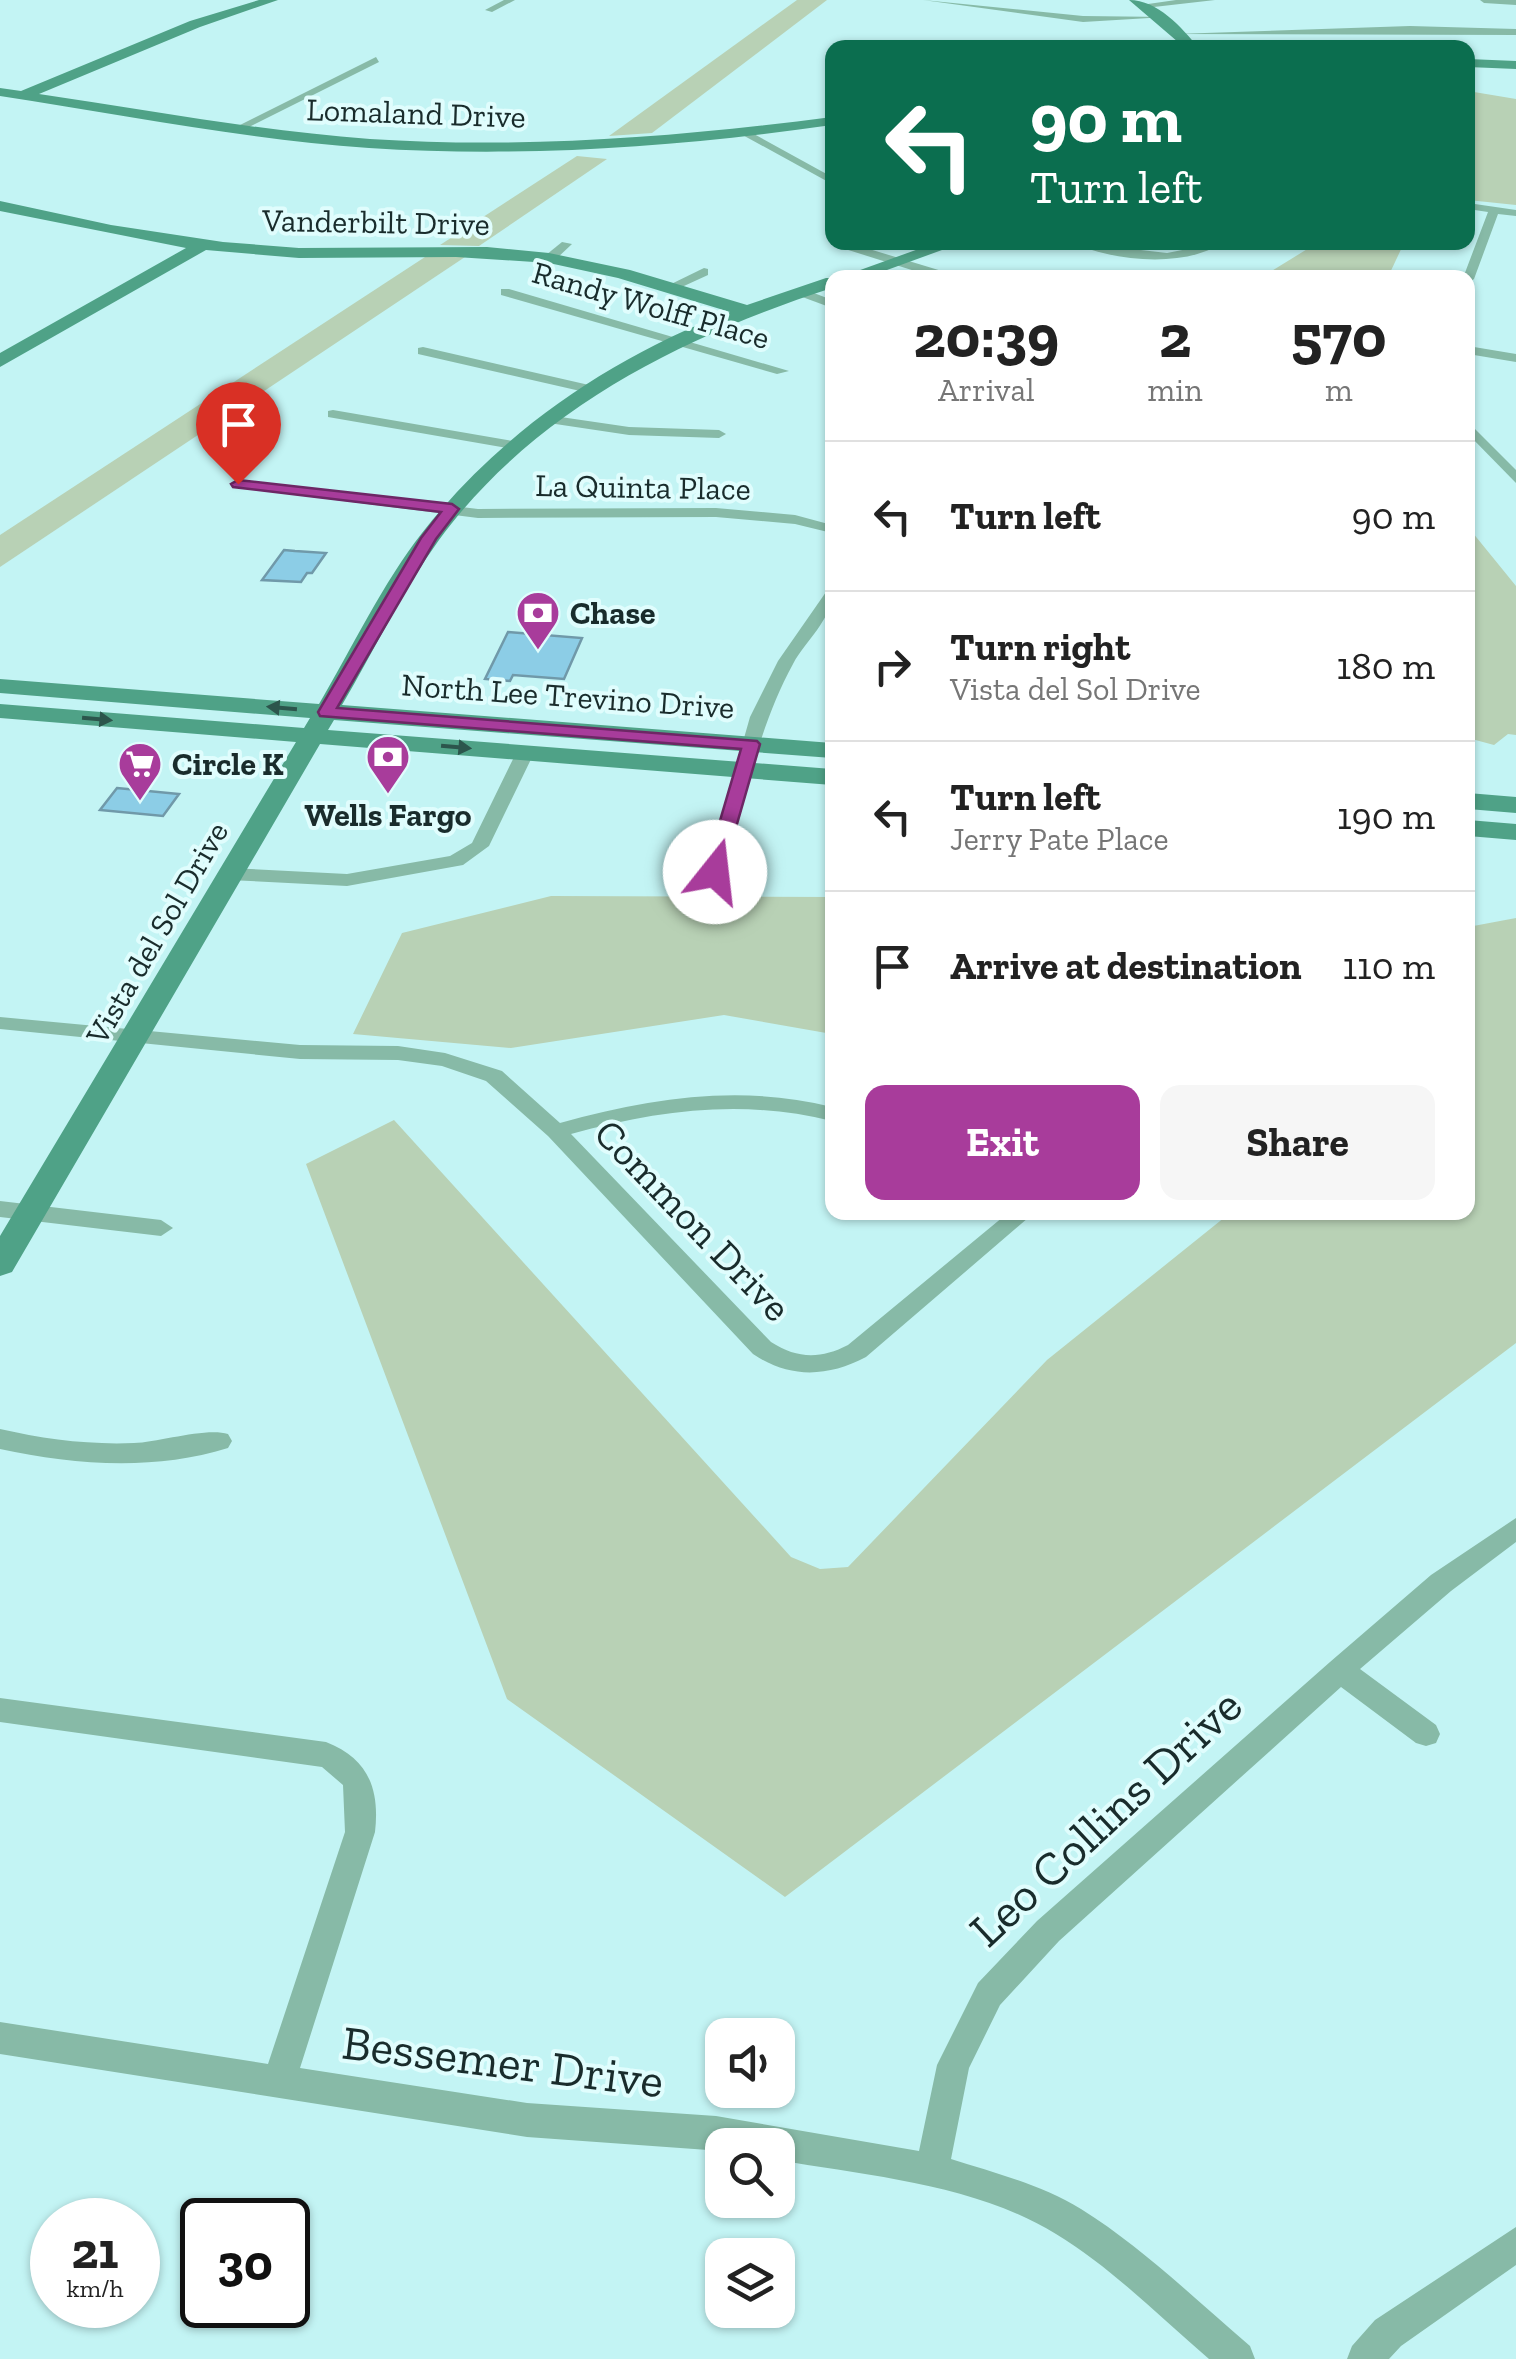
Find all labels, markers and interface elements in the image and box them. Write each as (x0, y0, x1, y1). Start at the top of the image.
text: 90 m (1030, 76, 1182, 160)
icon: left (865, 80, 995, 210)
street label: Lomaland Drive (306, 90, 526, 136)
text: Turn left (1030, 161, 1202, 215)
street label: Vanderbilt Drive (261, 201, 490, 243)
street label: Randy Wolff Place (528, 253, 774, 357)
text: 20:39 (913, 300, 1059, 372)
text: 2 (1159, 300, 1191, 372)
text: 570 (1291, 300, 1387, 372)
text: Arrival (938, 371, 1035, 409)
text: min (1148, 371, 1203, 409)
text: m (1325, 371, 1353, 409)
pin (196, 382, 281, 485)
icon: arrive (211, 397, 266, 452)
street label: La Quinta Place (535, 466, 751, 508)
icon: left (865, 489, 920, 544)
text: Turn left (950, 493, 1101, 539)
text: 90 m (1352, 493, 1435, 539)
bank icon: Chase (515, 590, 561, 651)
place label: Chase (570, 594, 656, 632)
text: Turn right (950, 624, 1130, 670)
icon: right (865, 639, 920, 694)
text: 180 m (1337, 643, 1435, 689)
street label: North Lee Trevino Drive (400, 665, 736, 727)
text: Vista del Sol Drive (950, 670, 1201, 708)
one-way arrow (265, 700, 297, 716)
one-way arrow (82, 711, 114, 727)
bank icon: Wells Fargo (365, 734, 411, 795)
one-way arrow (441, 740, 473, 756)
supermarket icon: Circle K (117, 741, 163, 802)
place label: Circle K (172, 745, 284, 783)
text: Turn left (950, 774, 1101, 820)
icon: left (865, 789, 920, 844)
text: 190 m (1337, 793, 1435, 839)
place label: Wells Fargo (304, 796, 472, 834)
street label: Vista del Sol Drive (77, 815, 236, 1052)
position arrow (663, 820, 767, 924)
text: Jerry Pate Place (950, 820, 1169, 858)
icon: arrive (865, 939, 920, 994)
text: Arrive at destination (950, 943, 1301, 989)
text: 110 m (1342, 943, 1435, 989)
button: Exit (865, 1085, 1140, 1200)
button: Share (1160, 1085, 1435, 1200)
street label: Common Drive (585, 1109, 801, 1331)
street label: Leo Collins Drive (957, 1677, 1253, 1958)
street label: Bessemer Drive (339, 2014, 667, 2109)
map controls (705, 2018, 795, 2328)
button: sound (705, 2018, 795, 2108)
button: search (705, 2128, 795, 2218)
speed limit sign: 30 (180, 2198, 310, 2328)
text: 21 (71, 2221, 119, 2281)
button: layers (705, 2238, 795, 2328)
text: km/h (66, 2273, 124, 2303)

